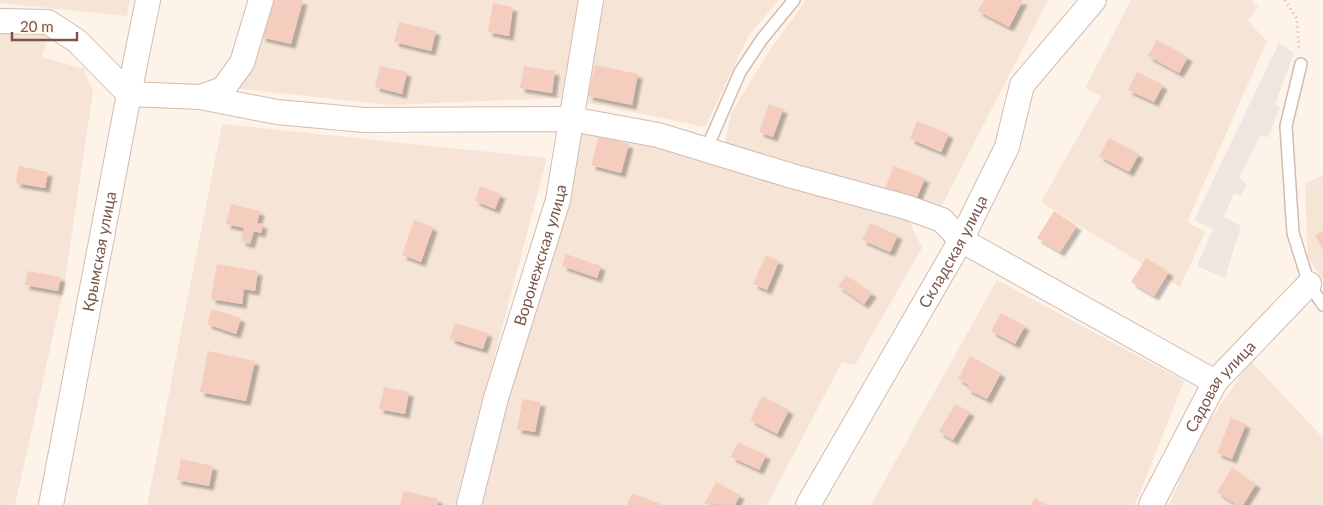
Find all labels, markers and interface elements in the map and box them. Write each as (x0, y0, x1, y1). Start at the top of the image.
scale bar (12, 10, 78, 42)
text: 20 m (20, 17, 54, 35)
street label: Воронежская улица (509, 183, 569, 328)
street label: Крымская улица (78, 190, 119, 313)
street label: Складская улица (914, 192, 991, 311)
street label: Садовая улица (1181, 336, 1259, 435)

